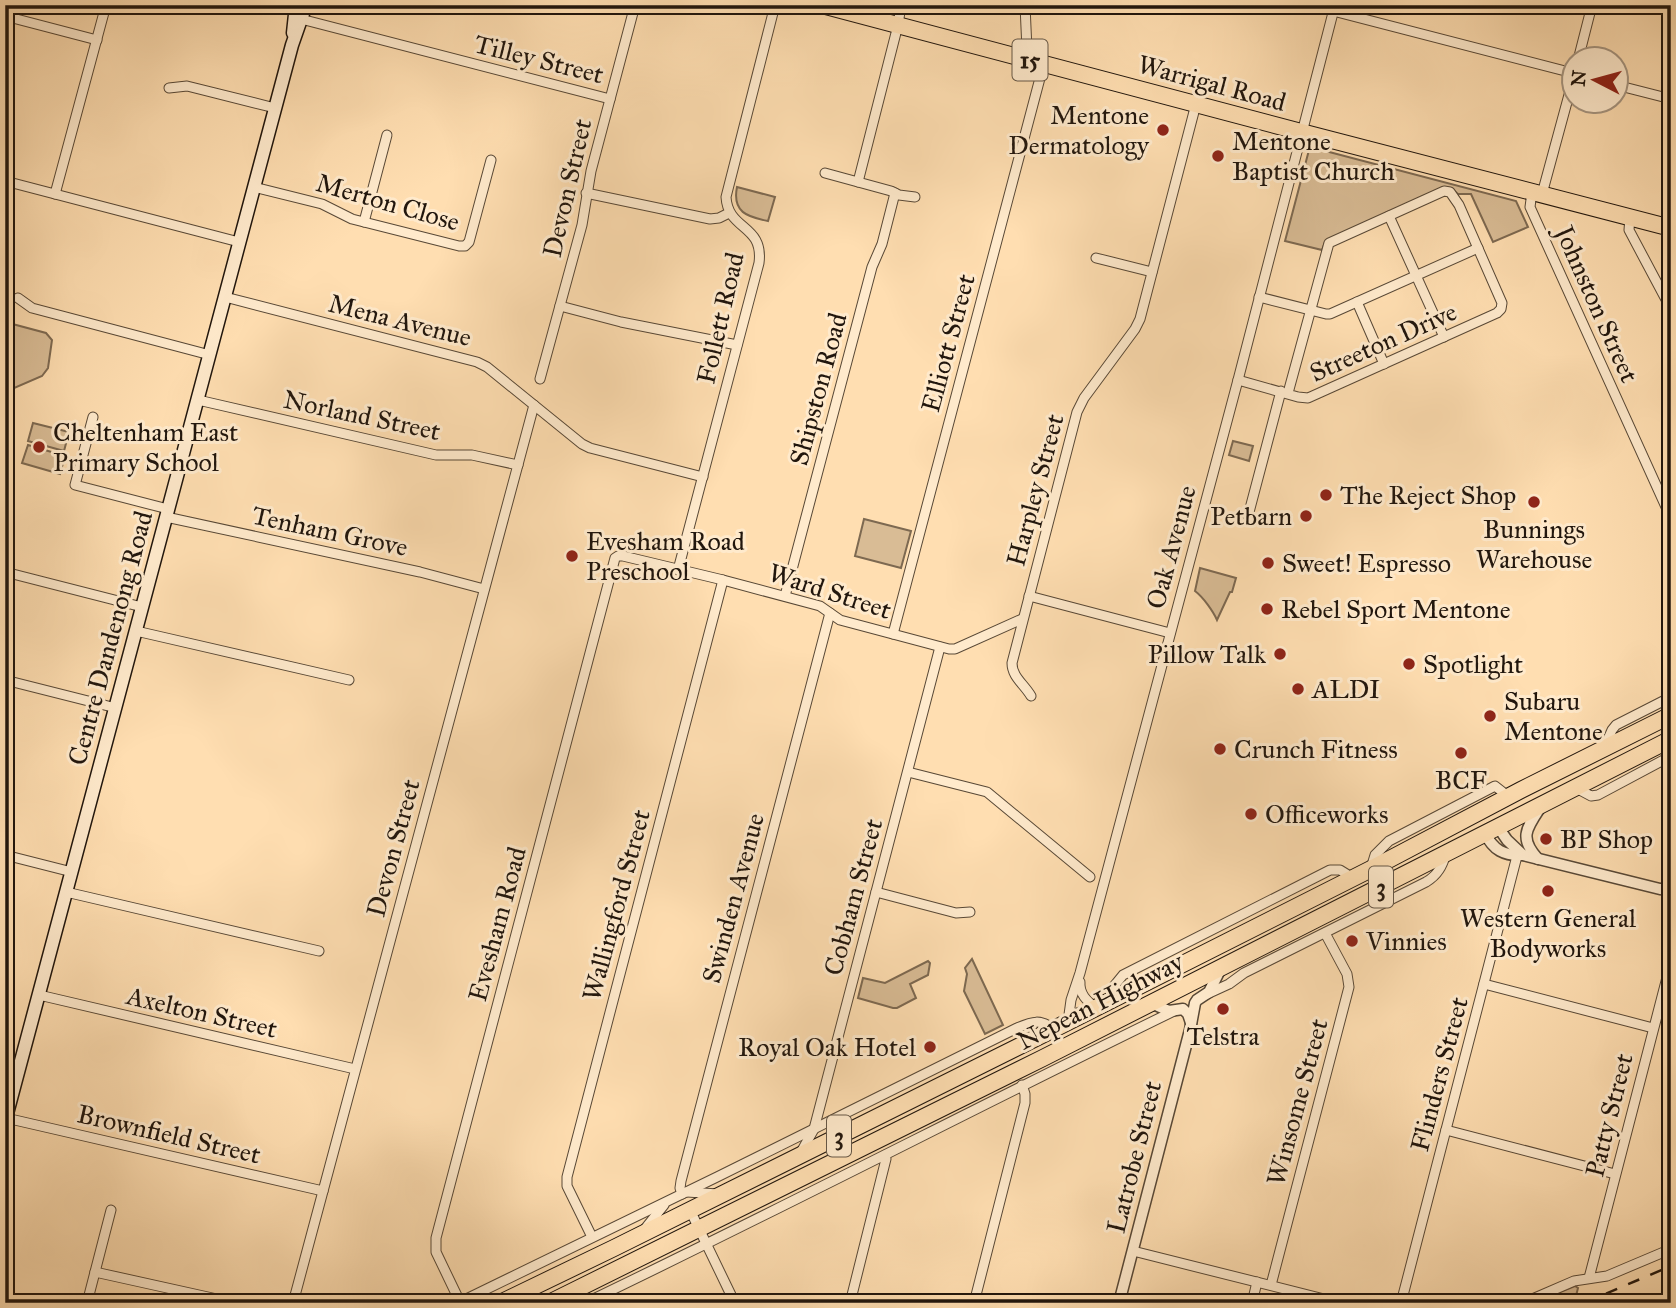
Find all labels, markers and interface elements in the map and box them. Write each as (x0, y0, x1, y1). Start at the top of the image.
street label: Tilley Street (471, 28, 607, 90)
road number: 15 (1012, 40, 1048, 80)
north arrow (1560, 46, 1630, 116)
street label: Warrigal Road (1134, 48, 1290, 118)
text: N (1566, 69, 1591, 87)
place label: Mentone Dermatology (1008, 99, 1150, 161)
street label: Devon Street (536, 116, 598, 260)
marker: Mentone Dermatology (1155, 122, 1171, 138)
place label: Mentone Baptist Church (1232, 125, 1395, 187)
marker: Mentone Baptist Church (1210, 148, 1226, 164)
street label: Merton Close (313, 166, 463, 238)
street label: Johnston Street (1547, 218, 1646, 387)
street label: Follett Road (689, 249, 751, 387)
street label: Elliott Street (914, 270, 982, 416)
street label: Mena Avenue (325, 287, 475, 353)
street label: Streeton Drive (1304, 295, 1462, 389)
street label: Shipston Road (782, 309, 854, 469)
street label: Norland Street (281, 383, 443, 447)
street label: Harpley Street (999, 410, 1071, 570)
place label: Cheltenham East Primary School (53, 416, 238, 478)
marker: Cheltenham East Primary School (31, 439, 47, 455)
place label: The Reject Shop (1340, 479, 1516, 511)
street label: Oak Avenue (1139, 482, 1203, 612)
marker: The Reject Shop (1318, 487, 1334, 503)
marker: Bunnings Warehouse (1526, 494, 1542, 510)
street label: Tenham Grove (249, 499, 411, 563)
place label: Petbarn (1210, 500, 1292, 532)
street label: Centre Dandenong Road (61, 507, 159, 769)
marker: Petbarn (1298, 508, 1314, 524)
place label: Bunnings Warehouse (1476, 513, 1592, 575)
place label: Evesham Road Preschool (586, 525, 745, 587)
place label: Sweet! Espresso (1282, 547, 1451, 579)
marker: Evesham Road Preschool (564, 548, 580, 564)
marker: Sweet! Espresso (1260, 555, 1276, 571)
street label: Ward Street (765, 556, 895, 626)
place label: Rebel Sport Mentone (1281, 593, 1511, 625)
marker: Rebel Sport Mentone (1259, 601, 1275, 617)
place label: Pillow Talk (1148, 638, 1267, 670)
marker: Pillow Talk (1272, 646, 1288, 662)
place label: Spotlight (1423, 648, 1523, 680)
marker: Spotlight (1401, 656, 1417, 672)
place label: ALDI (1311, 673, 1380, 705)
marker: ALDI (1290, 681, 1306, 697)
place label: Subaru Mentone (1504, 685, 1603, 747)
marker: Subaru Mentone (1482, 708, 1498, 724)
place label: Crunch Fitness (1234, 733, 1398, 765)
marker: Crunch Fitness (1212, 741, 1228, 757)
marker: BCF (1453, 745, 1469, 761)
place label: BCF (1435, 764, 1487, 796)
street label: Devon Street (359, 776, 427, 920)
place label: Officeworks (1265, 798, 1388, 830)
street label: Wallingford Street (575, 806, 657, 1004)
marker: Officeworks (1243, 806, 1259, 822)
street label: Swinden Avenue (695, 809, 771, 986)
street label: Cobham Street (817, 815, 889, 979)
place label: BP Shop (1560, 823, 1653, 855)
marker: BP Shop (1538, 831, 1554, 847)
street label: Evesham Road (461, 843, 533, 1005)
road number: 3 (1369, 866, 1393, 908)
marker: Western General Bodyworks (1540, 883, 1556, 899)
place label: Western General Bodyworks (1460, 902, 1636, 964)
place label: Vinnies (1365, 925, 1447, 957)
marker: Vinnies (1344, 933, 1360, 949)
street label: Nepean Highway (1011, 945, 1189, 1057)
street label: Axelton Street (123, 979, 280, 1045)
street label: Flinders Street (1403, 993, 1475, 1155)
marker: Telstra (1215, 1001, 1231, 1017)
street label: Winsome Street (1259, 1015, 1335, 1189)
place label: Telstra (1187, 1020, 1260, 1052)
place label: Royal Oak Hotel (738, 1031, 916, 1063)
marker: Royal Oak Hotel (922, 1039, 938, 1055)
street label: Patty Street (1578, 1050, 1640, 1180)
street label: Latrobe Street (1100, 1077, 1168, 1237)
street label: Brownfield Street (74, 1097, 264, 1171)
road number: 3 (827, 1116, 851, 1156)

